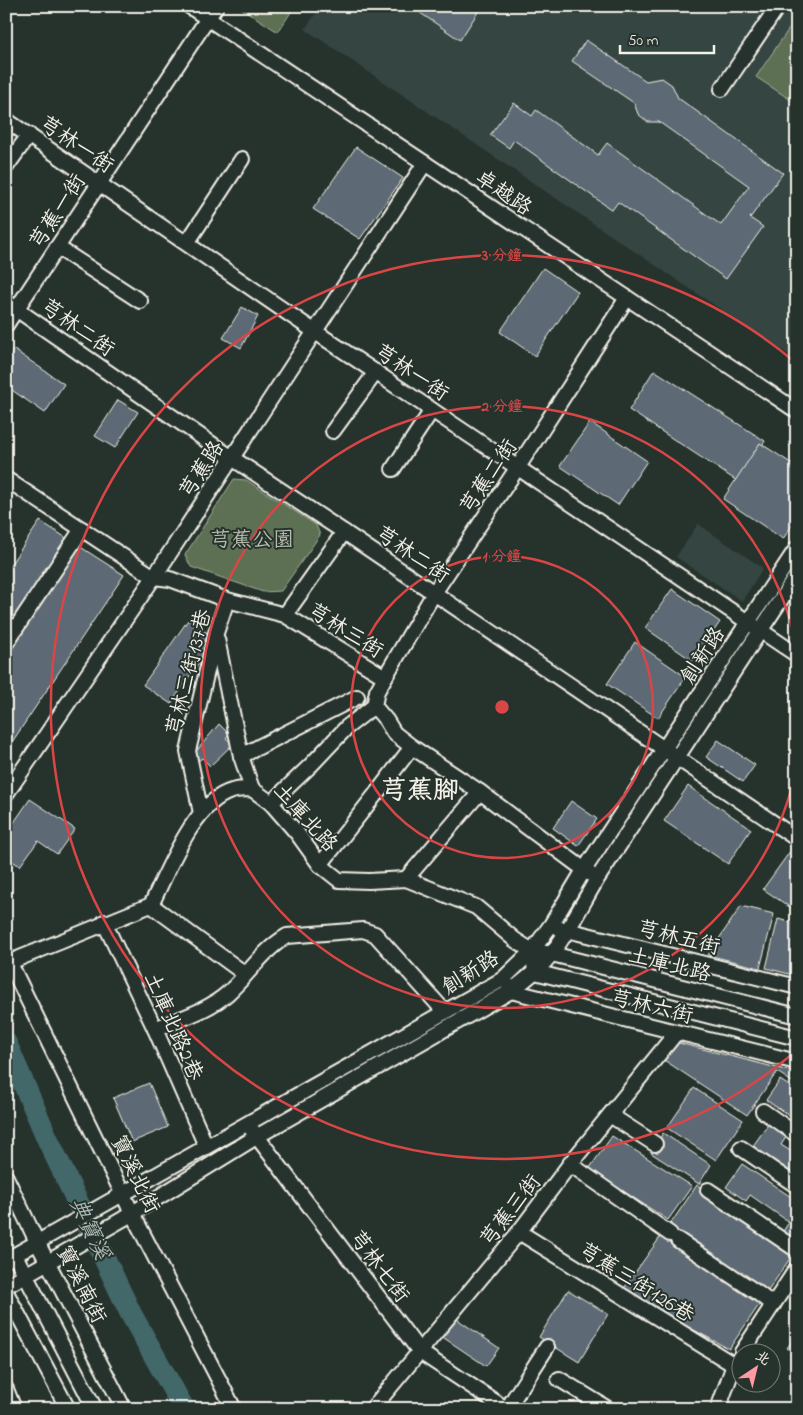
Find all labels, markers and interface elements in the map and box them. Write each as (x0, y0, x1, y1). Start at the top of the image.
scale bar (620, 22, 714, 54)
text: 50 m (628, 30, 659, 52)
street label: 芎林一街 (33, 110, 119, 182)
street label: 卓越路 (468, 164, 537, 224)
street label: 芎蕉一街 (23, 169, 94, 255)
text: 3 分鐘 (481, 245, 522, 267)
street label: 芎林二街 (34, 292, 120, 365)
street label: 芎林一街 (368, 338, 454, 410)
text: 2 分鐘 (480, 396, 523, 418)
street label: 芎蕉二街 (454, 434, 526, 520)
street label: 芎蕉路 (173, 436, 232, 505)
street label: 芎林二街 (369, 520, 455, 592)
park label: 芎蕉公園 (210, 526, 294, 556)
text: 1 分鐘 (483, 546, 521, 568)
street label: 芎林三街 (301, 597, 389, 667)
street label: 芎林三街137巷 (160, 606, 220, 739)
street label: 創新路 (674, 622, 733, 691)
centre of rings (493, 698, 511, 716)
district label: 芎蕉腳 (381, 773, 459, 811)
street label: 土庫北路 (265, 777, 344, 860)
street label: 芎林五街 (634, 914, 723, 964)
street label: 土庫北路 (625, 941, 714, 991)
street label: 創新路 (436, 944, 506, 1003)
street label: 土庫北路2巷 (135, 968, 209, 1086)
street label: 芎林六街 (607, 983, 696, 1033)
street label: 寶溪北街 (102, 1131, 166, 1219)
street label: 芎蕉三街 (474, 1169, 549, 1254)
water label: 典寶溪 (60, 1193, 117, 1267)
street label: 芎林七街 (341, 1225, 416, 1310)
street label: 芎蕉三街126巷 (572, 1236, 700, 1331)
street label: 寶溪南街 (48, 1241, 113, 1329)
north arrow (730, 1342, 780, 1392)
text: 北 (751, 1346, 774, 1371)

